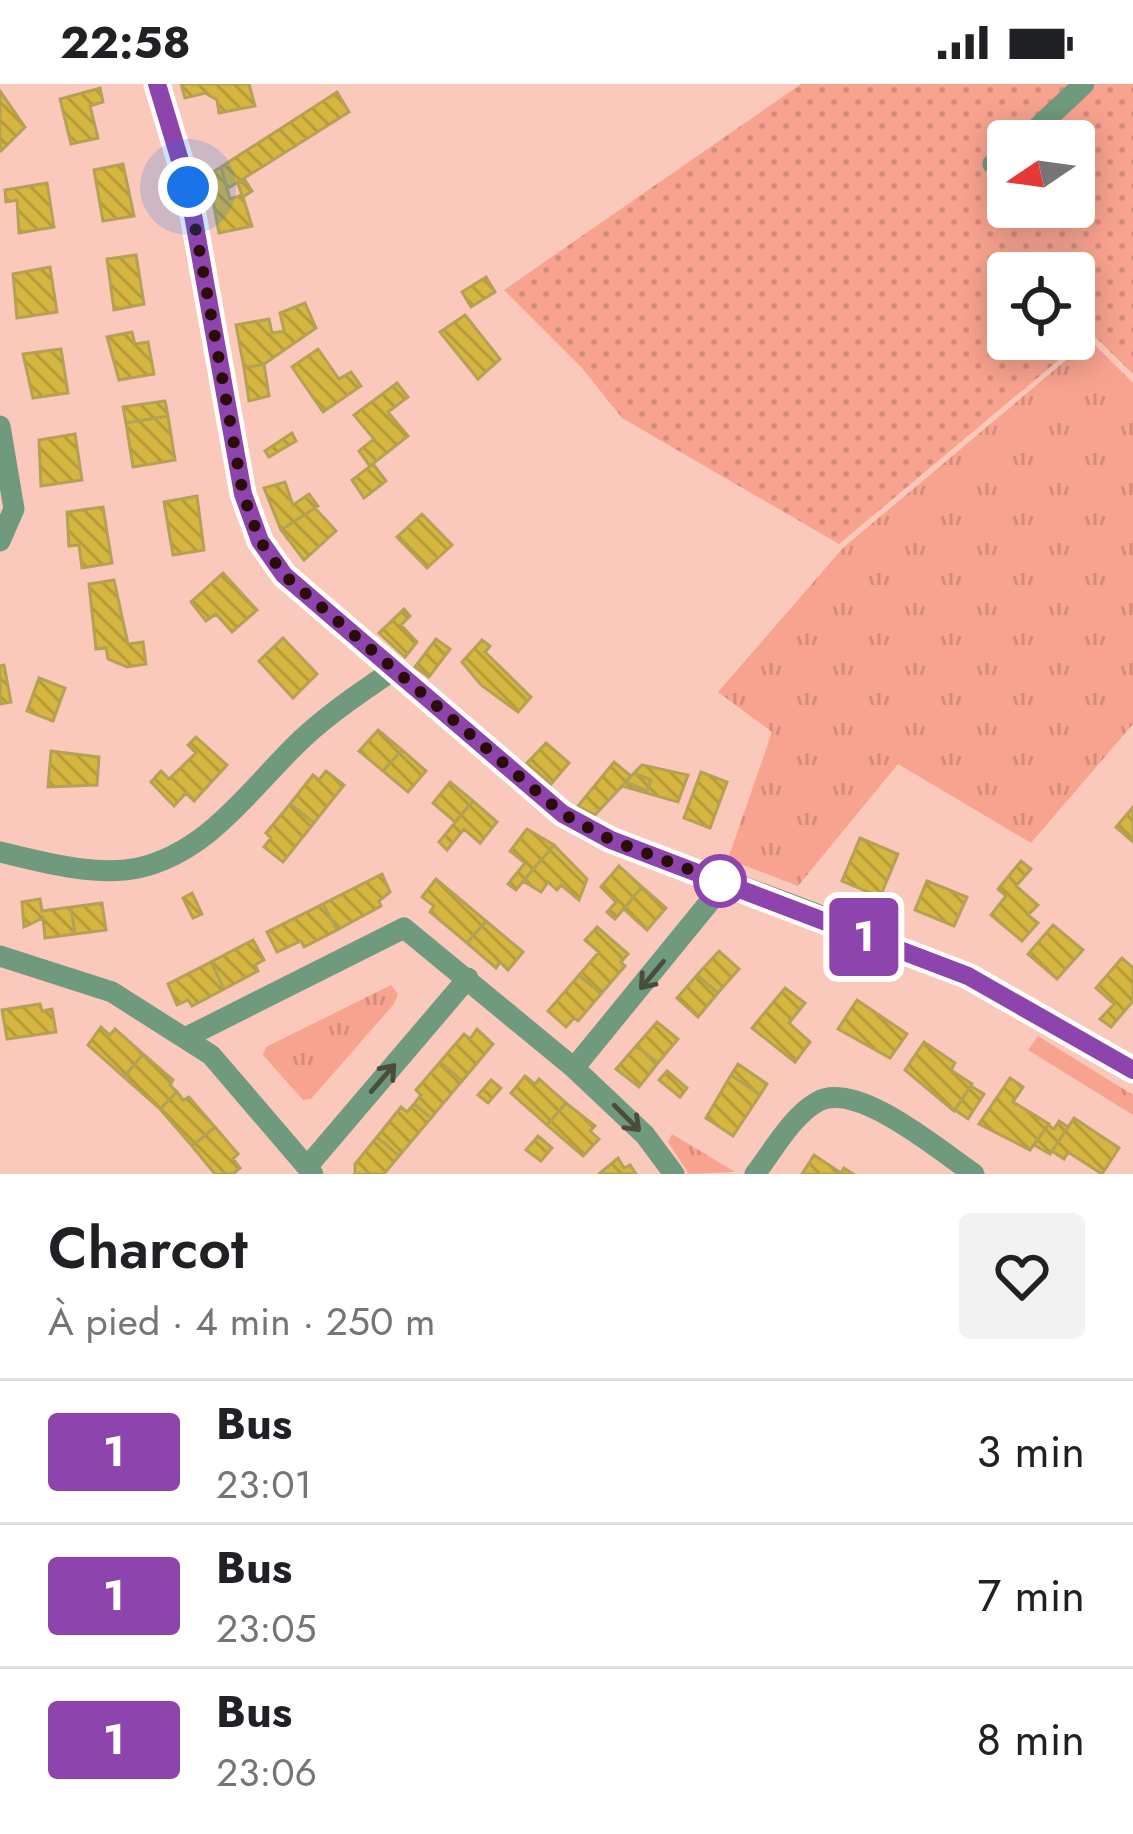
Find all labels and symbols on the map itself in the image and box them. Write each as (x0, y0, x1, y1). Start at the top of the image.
north arrow (987, 120, 1095, 228)
your location (158, 157, 218, 217)
unlabelled marker (695, 856, 745, 906)
line badge: 1 (825, 898, 903, 976)
one-way arrow (639, 959, 667, 990)
one-way arrow (369, 1063, 396, 1094)
one-way arrow (613, 1103, 641, 1132)

